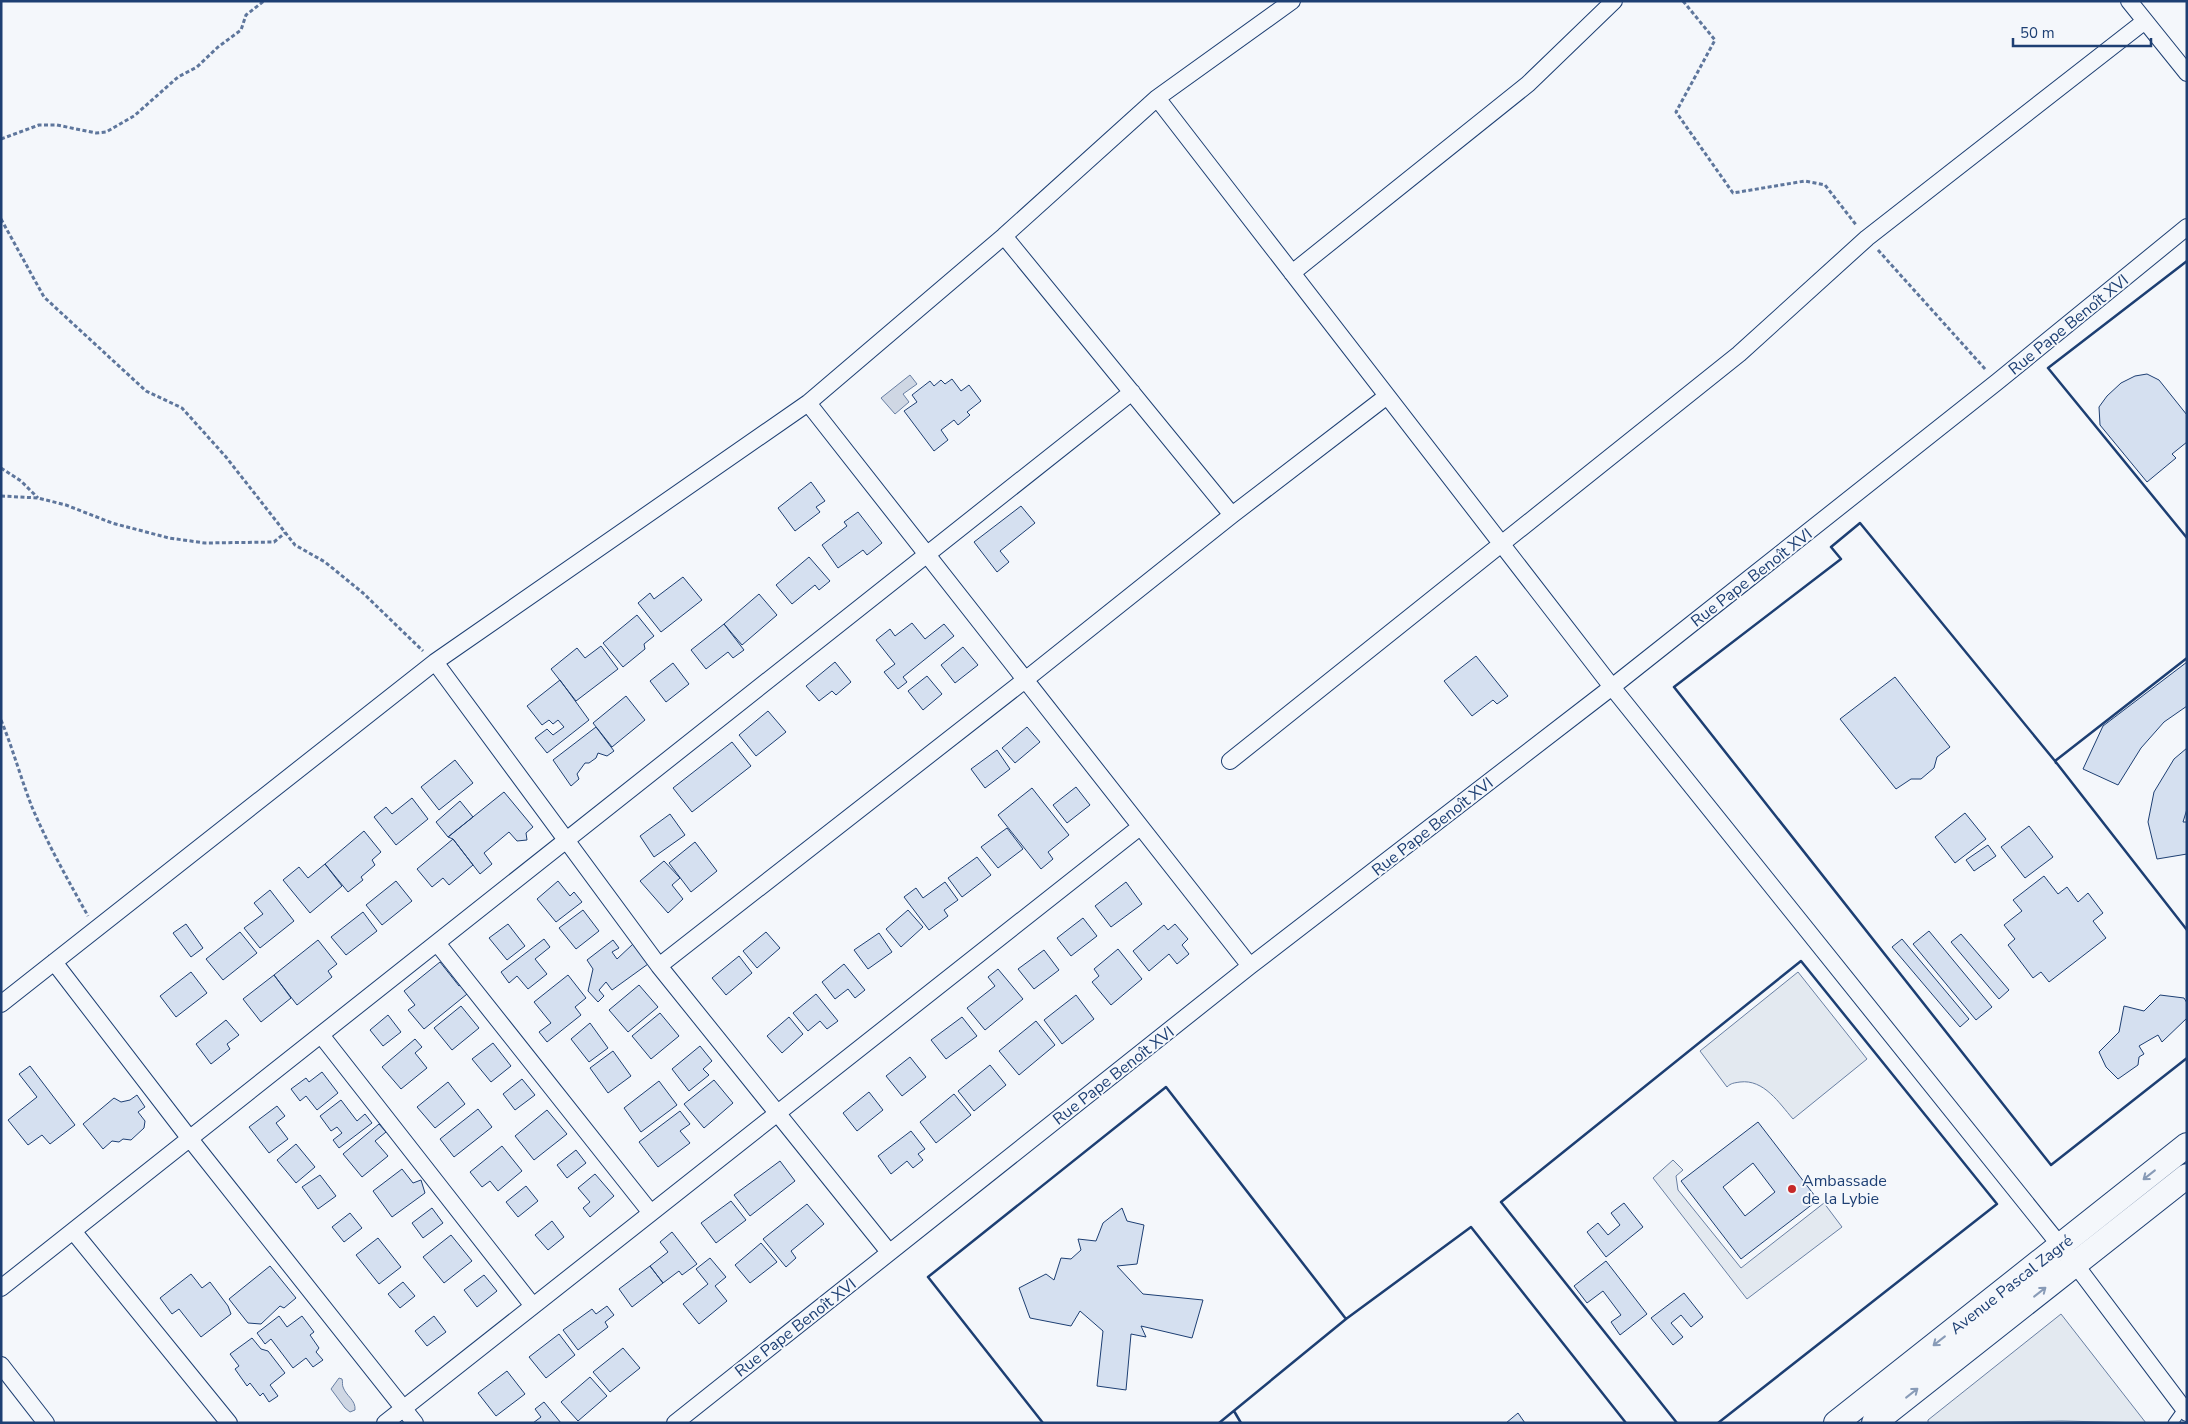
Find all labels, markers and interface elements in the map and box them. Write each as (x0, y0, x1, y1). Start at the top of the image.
scale bar (2013, 15, 2150, 47)
text: 50 m (2020, 23, 2055, 43)
street label: Rue Pape Benoît XVI (2004, 270, 2133, 380)
street label: Rue Pape Benoît XVI (1686, 523, 1817, 632)
street label: Rue Pape Benoît XVI (1367, 772, 1498, 881)
street label: Rue Pape Benoît XVI (1048, 1021, 1179, 1130)
place label: Ambassade de la Lybie (1802, 1170, 1887, 1210)
one-way arrow (2142, 1170, 2155, 1181)
marker: Ambassade de la Lybie (1786, 1183, 1798, 1195)
street label: Avenue Pascal Zagré (1946, 1230, 2078, 1340)
street label: Rue Pape Benoît XVI (730, 1273, 861, 1382)
one-way arrow (2033, 1286, 2046, 1297)
one-way arrow (1933, 1336, 1946, 1347)
one-way arrow (1905, 1387, 1918, 1398)

